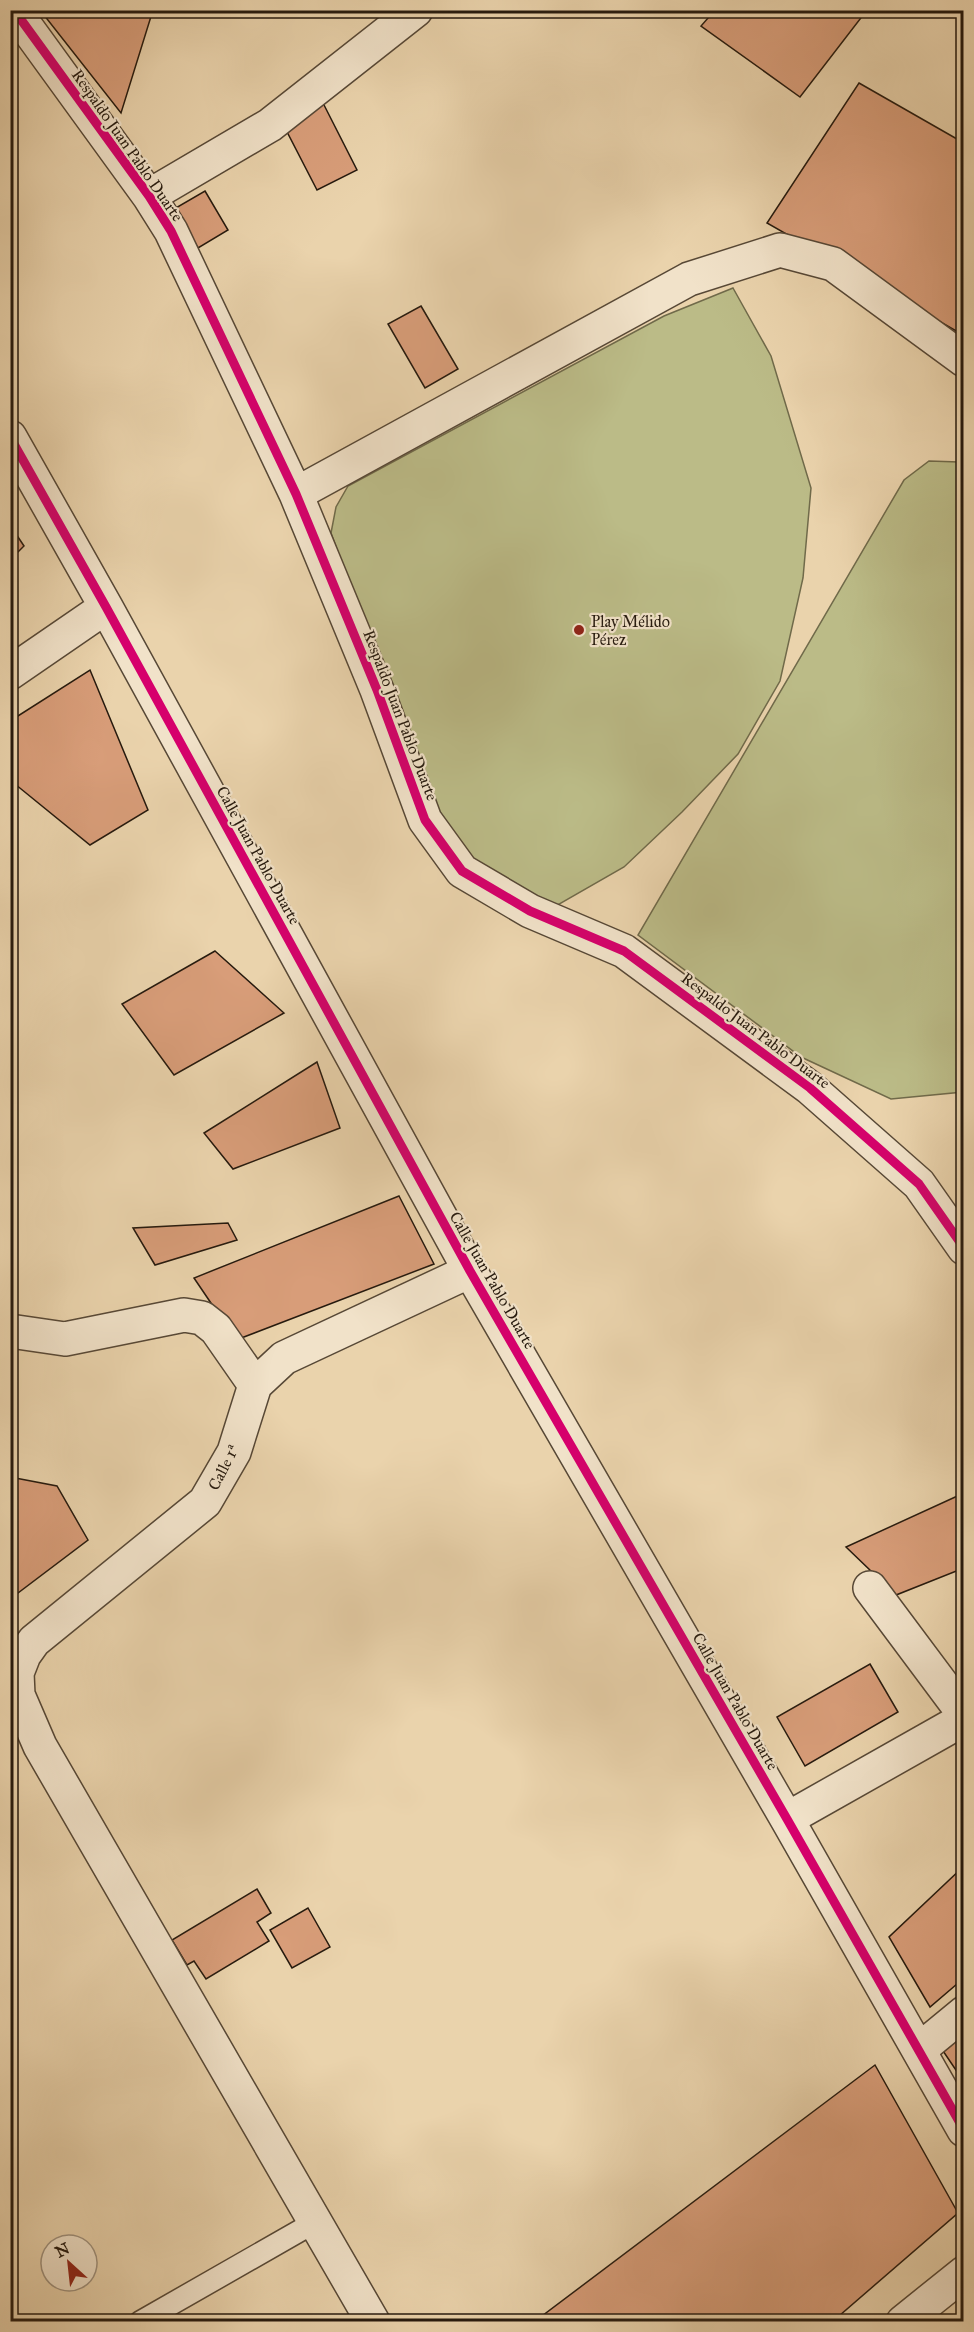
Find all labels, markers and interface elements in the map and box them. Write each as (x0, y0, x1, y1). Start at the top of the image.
street label: Respaldo Juan Pablo Duarte (67, 66, 188, 226)
place label: Play Mélido Pérez (591, 612, 670, 649)
marker: Play Mélido Pérez (572, 623, 586, 637)
street label: Respaldo Juan Pablo Duarte (358, 627, 442, 804)
street label: Calle Juan Pablo Duarte (212, 783, 305, 929)
street label: Respaldo Juan Pablo Duarte (677, 968, 834, 1094)
street label: Calle Juan Pablo Duarte (445, 1208, 540, 1353)
street label: Calle 1ª (204, 1441, 243, 1493)
street label: Calle Juan Pablo Duarte (688, 1629, 783, 1774)
north arrow (39, 2233, 99, 2293)
text: N (52, 2238, 73, 2262)

